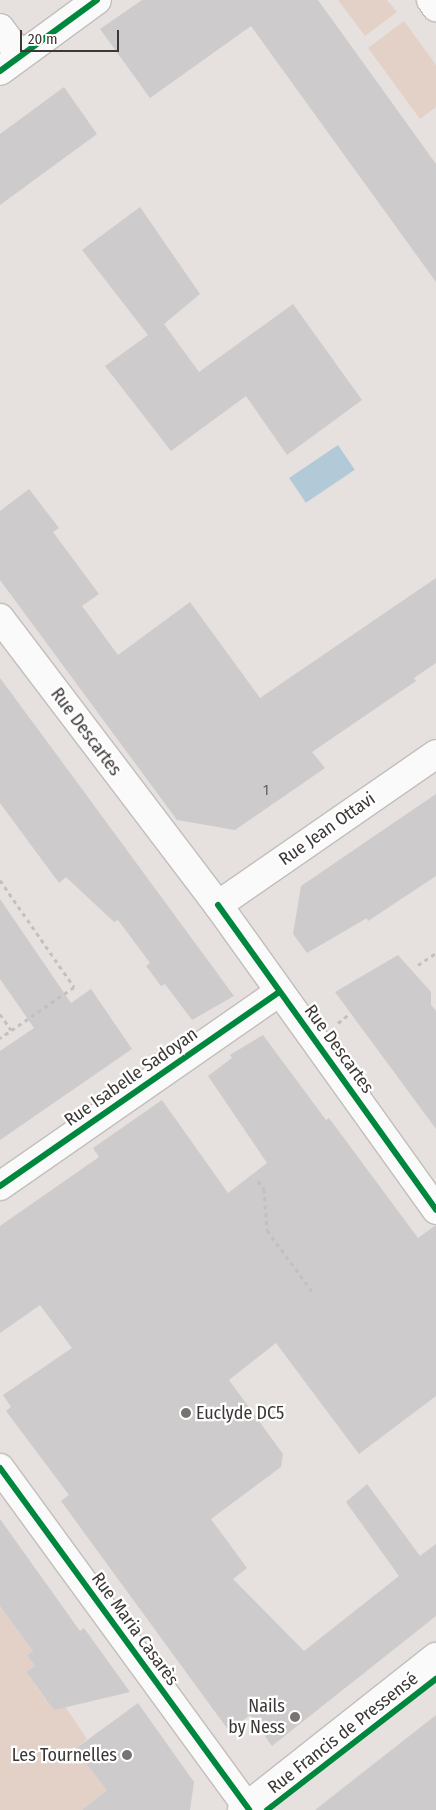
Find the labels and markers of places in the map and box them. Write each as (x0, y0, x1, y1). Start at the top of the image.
place label: Euclyde DC5 (196, 1402, 284, 1424)
marker: Euclyde DC5 (180, 1407, 192, 1419)
place label: Nails by Ness (228, 1696, 285, 1738)
marker: Nails by Ness (289, 1711, 301, 1723)
place label: Les Tournelles (12, 1744, 117, 1766)
marker: Les Tournelles (121, 1749, 133, 1761)

